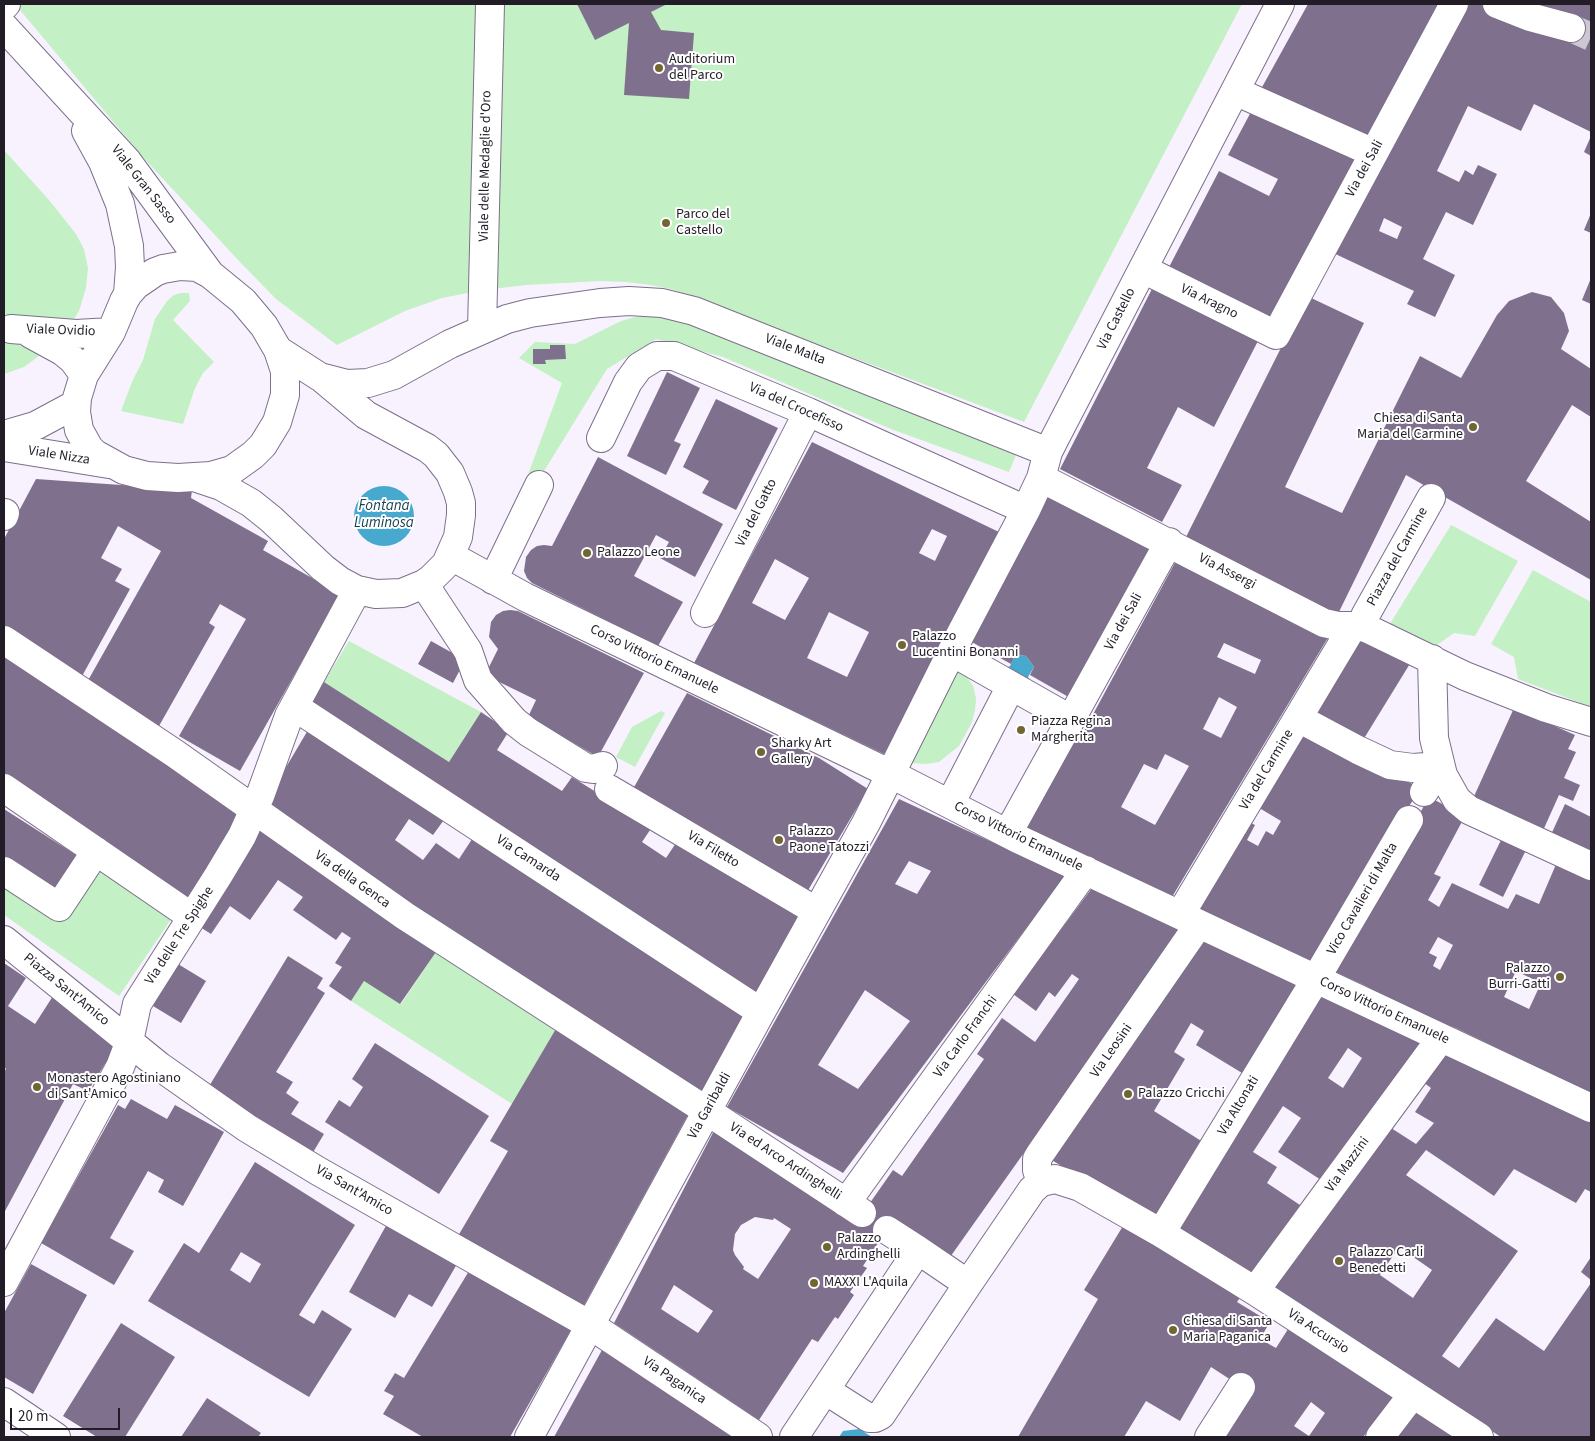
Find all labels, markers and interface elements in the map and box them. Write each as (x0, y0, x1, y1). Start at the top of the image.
place label: Auditorium del Parco (669, 52, 735, 84)
marker: Auditorium del Parco (653, 62, 665, 74)
street label: Viale delle Medaglie d'Oro (476, 90, 496, 242)
street label: Via dei Sali (1342, 137, 1388, 201)
street label: Viale Gran Sasso (107, 142, 179, 228)
place label: Parco del Castello (676, 207, 730, 240)
marker: Parco del Castello (660, 217, 672, 229)
street label: Via Aragno (1177, 281, 1241, 323)
street label: Via Castello (1094, 285, 1140, 353)
street label: Viale Ovidio (26, 321, 96, 341)
street label: Viale Malta (762, 331, 828, 369)
street label: Via del Crocefisso (746, 380, 846, 436)
place label: Chiesa di Santa Maria del Carmine (1357, 411, 1463, 444)
marker: Chiesa di Santa Maria del Carmine (1467, 421, 1479, 433)
street label: Viale Nizza (27, 443, 91, 469)
street label: Via del Gatto (733, 476, 781, 550)
water label: Fontana Luminosa (354, 498, 414, 533)
street label: Piazza del Carmine (1364, 505, 1432, 609)
place label: Palazzo Leone (597, 545, 680, 561)
marker: Palazzo Leone (581, 547, 593, 559)
street label: Via Assergi (1195, 550, 1259, 594)
street label: Via dei Sali (1101, 590, 1147, 654)
street label: Corso Vittorio Emanuele (587, 621, 721, 699)
place label: Palazzo Lucentini Bonanni (912, 629, 1018, 662)
marker: Palazzo Lucentini Bonanni (896, 639, 908, 651)
place label: Piazza Regina Margherita (1031, 714, 1111, 746)
marker: Piazza Regina Margherita (1015, 724, 1027, 736)
street label: Via del Carmine (1236, 727, 1298, 813)
place label: Sharky Art Gallery (771, 736, 831, 769)
marker: Sharky Art Gallery (755, 746, 767, 758)
street label: Corso Vittorio Emanuele (951, 798, 1085, 876)
place label: Palazzo Paone Tatozzi (789, 824, 869, 856)
street label: Via Filetto (684, 828, 742, 872)
street label: Via Camarda (492, 832, 564, 886)
marker: Palazzo Paone Tatozzi (773, 834, 785, 846)
street label: Vico Cavalieri di Malta (1324, 840, 1402, 958)
street label: Via della Genca (311, 848, 393, 912)
street label: Via delle Tre Spighe (142, 884, 218, 988)
street label: Piazza Sant'Amico (20, 950, 112, 1030)
place label: Palazzo Burri-Gatti (1489, 961, 1550, 994)
marker: Palazzo Burri-Gatti (1554, 971, 1566, 983)
street label: Corso Vittorio Emanuele (1316, 974, 1452, 1048)
street label: Via Carlo Franchi (930, 993, 1002, 1081)
street label: Via Leosini (1087, 1021, 1137, 1081)
street label: Via Garibaldi (685, 1070, 735, 1142)
place label: Monastero Agostiniano di Sant'Amico (47, 1071, 181, 1104)
street label: Via Altonati (1215, 1073, 1263, 1139)
marker: Monastero Agostiniano di Sant'Amico (31, 1081, 43, 1093)
place label: Palazzo Cricchi (1138, 1086, 1225, 1102)
marker: Palazzo Cricchi (1122, 1088, 1134, 1100)
street label: Via ed Arco Ardinghelli (726, 1119, 844, 1205)
street label: Via Mazzini (1322, 1134, 1374, 1196)
street label: Via Sant'Amico (312, 1162, 396, 1220)
place label: Palazzo Ardinghelli (837, 1231, 900, 1264)
marker: Palazzo Ardinghelli (821, 1241, 833, 1253)
place label: Palazzo Carli Benedetti (1349, 1245, 1423, 1278)
marker: Palazzo Carli Benedetti (1333, 1255, 1345, 1267)
place label: MAXXI L'Aquila (824, 1275, 908, 1291)
marker: MAXXI L'Aquila (808, 1277, 820, 1289)
street label: Via Accursio (1284, 1306, 1352, 1358)
place label: Chiesa di Santa Maria Paganica (1183, 1314, 1272, 1346)
marker: Chiesa di Santa Maria Paganica (1167, 1324, 1179, 1336)
street label: Via Paganica (639, 1354, 709, 1408)
scale bar (12, 1398, 122, 1430)
text: 20 m (18, 1406, 48, 1427)

